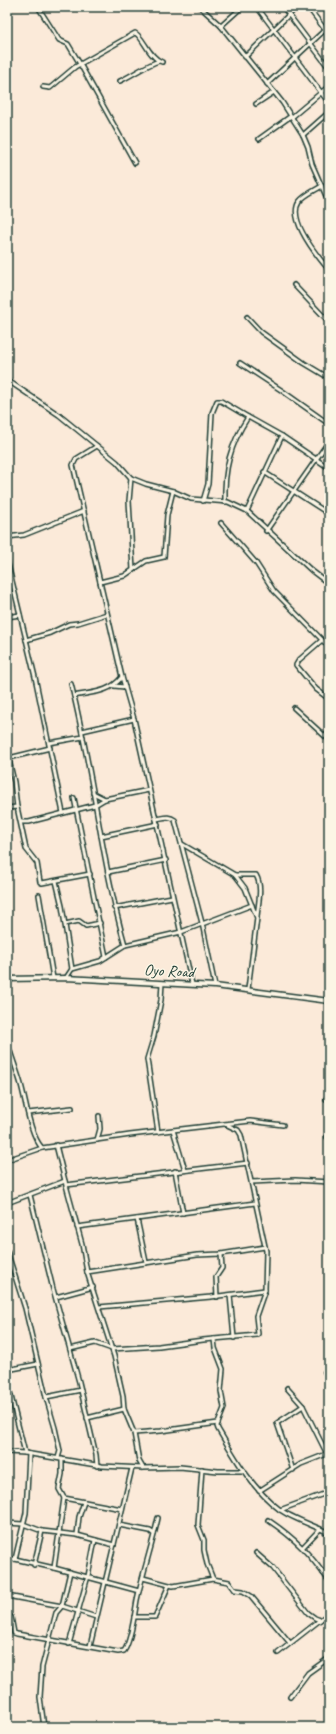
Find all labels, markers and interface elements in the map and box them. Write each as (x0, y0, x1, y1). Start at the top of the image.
street label: Oyo Road (143, 960, 197, 982)

